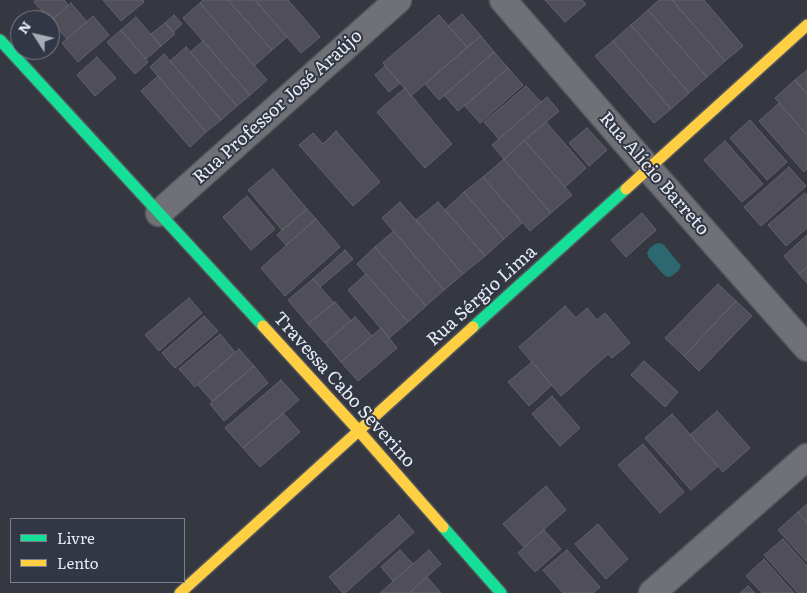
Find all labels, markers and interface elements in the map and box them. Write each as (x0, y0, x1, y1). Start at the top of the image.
north arrow (10, 10, 60, 60)
text: N (12, 16, 35, 38)
street label: Rua Professor José Araújo (189, 25, 367, 189)
street label: Rua Alício Barreto (595, 108, 713, 240)
street label: Rua Sérgio Lima (423, 241, 541, 351)
street label: Travessa Cabo Severino (268, 308, 420, 472)
legend (10, 518, 185, 583)
text: Livre (57, 526, 95, 549)
text: Lento (57, 551, 98, 574)

